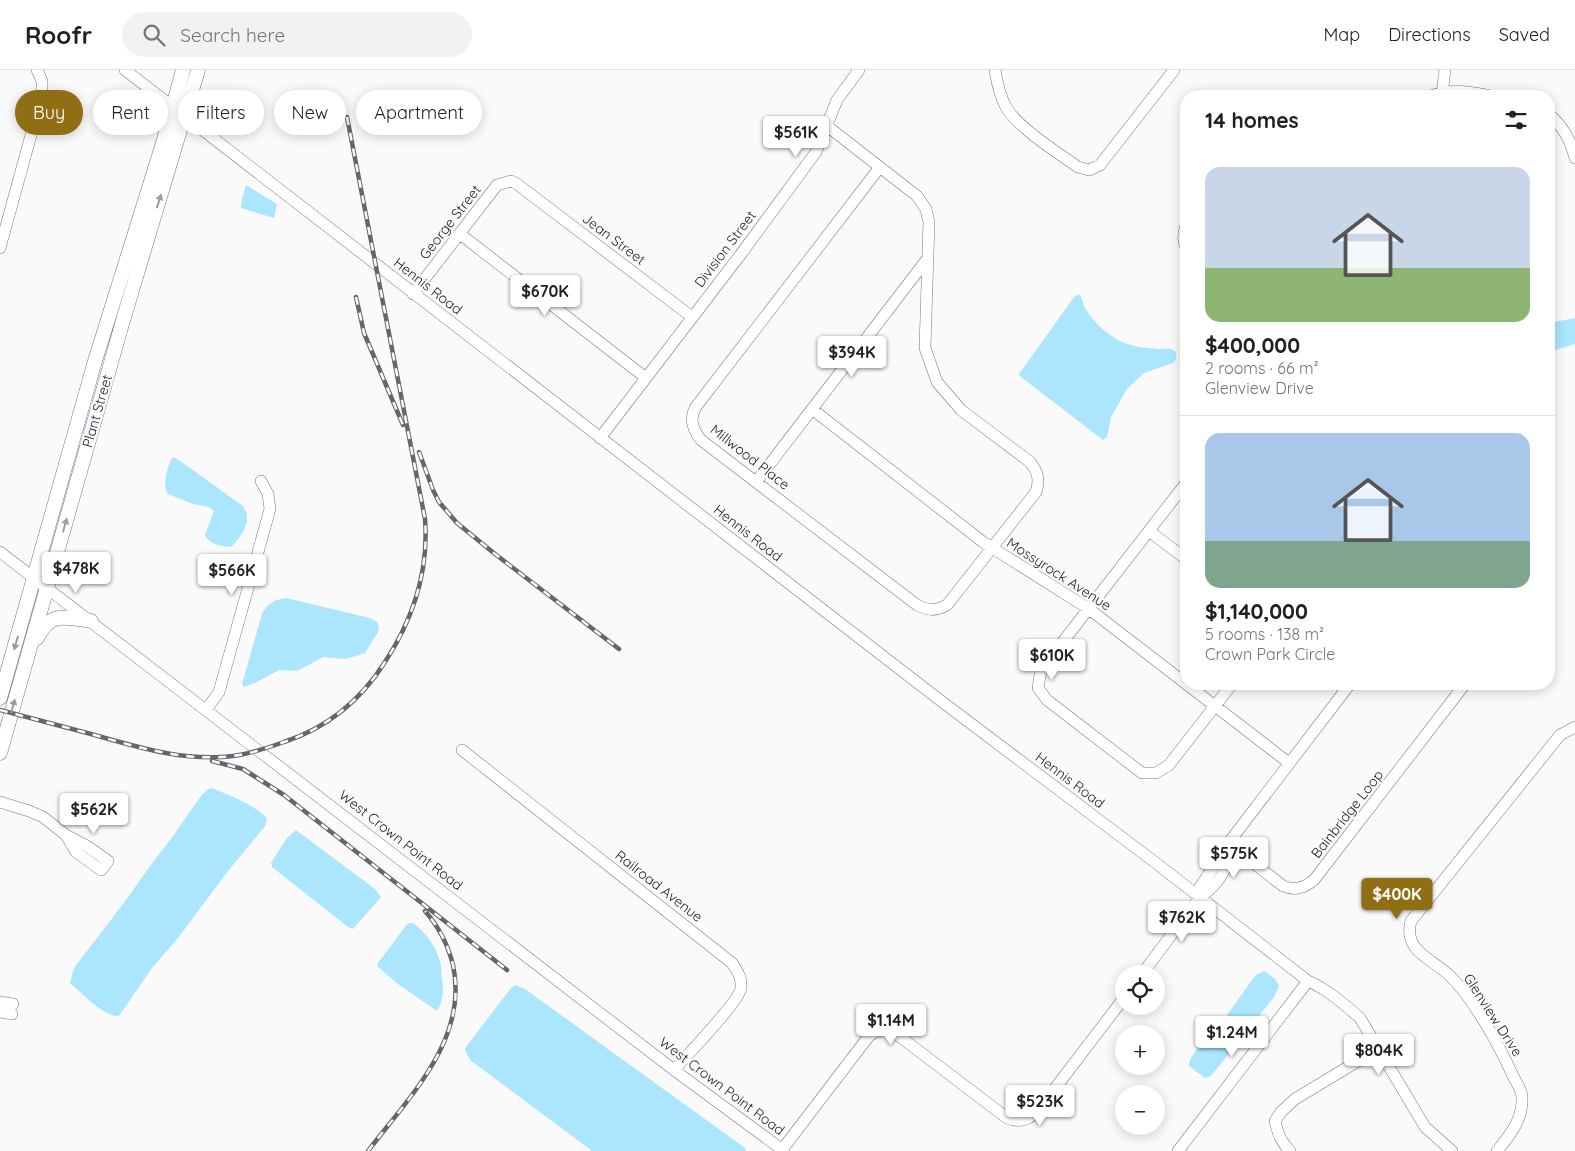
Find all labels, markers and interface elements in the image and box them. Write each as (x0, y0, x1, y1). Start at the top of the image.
search box (122, 12, 472, 57)
text: Roofr (25, 20, 92, 50)
icon: search (140, 21, 168, 49)
text: Search here (180, 23, 285, 47)
text: Map (1323, 23, 1360, 46)
text: Directions (1388, 23, 1471, 46)
text: Saved (1499, 23, 1550, 46)
chip: Buy (15, 90, 83, 135)
chip: Rent (93, 90, 168, 135)
chip: Filters (178, 90, 264, 135)
chip: New (274, 90, 346, 135)
chip: Apartment (356, 90, 482, 135)
icon: filters (1502, 106, 1530, 134)
text: 14 homes (1205, 107, 1299, 133)
pin: $561K (761, 116, 831, 158)
text: $561K (774, 122, 818, 142)
street label: George Street (415, 181, 485, 263)
one-way arrow (156, 193, 164, 208)
icon: home (1323, 200, 1413, 290)
street label: Division Street (690, 207, 760, 291)
street label: Jean Street (579, 209, 649, 269)
street label: Hennis Road (390, 254, 466, 318)
pin: $670K (510, 274, 580, 317)
text: $670K (521, 281, 569, 301)
text: $400,000 (1205, 332, 1300, 358)
pin: $394K (817, 336, 887, 378)
text: $394K (828, 342, 876, 362)
text: 2 rooms · 66 m² (1205, 358, 1319, 378)
street label: Plant Street (78, 372, 116, 450)
text: Glenview Drive (1205, 378, 1314, 398)
street label: Millwood Place (707, 420, 793, 494)
icon: home (1323, 465, 1413, 555)
street label: Hennis Road (710, 501, 786, 565)
one-way arrow (61, 517, 69, 532)
street label: Mossyrock Avenue (1003, 533, 1115, 615)
pin: $478K (41, 552, 111, 594)
pin: $566K (197, 554, 267, 596)
text: $478K (53, 558, 99, 578)
text: $566K (209, 560, 255, 580)
text: $1,140,000 (1205, 598, 1308, 624)
text: 5 rooms · 138 m² (1205, 624, 1324, 644)
one-way arrow (11, 636, 19, 651)
pin: $610K (1017, 638, 1087, 681)
text: Crown Park Circle (1205, 644, 1335, 664)
text: $610K (1030, 645, 1074, 665)
one-way arrow (9, 698, 17, 713)
street label: Hennis Road (1032, 748, 1108, 812)
street label: Bainbridge Loop (1307, 766, 1387, 862)
street label: West Crown Point Road (335, 786, 467, 894)
pin: $562K (59, 792, 129, 835)
text: $562K (70, 799, 118, 819)
pin: $575K (1199, 836, 1269, 879)
text: $575K (1210, 843, 1258, 863)
street label: Railroad Avenue (612, 846, 707, 926)
pin: $400K (1362, 878, 1432, 920)
text: $400K (1372, 884, 1422, 904)
pin: $762K (1147, 900, 1217, 943)
text: $762K (1159, 907, 1205, 927)
map controls (1115, 965, 1165, 1135)
button: locate (1115, 965, 1165, 1015)
street label: Glenview Drive (1460, 970, 1526, 1060)
pin: $1.14M (850, 1004, 932, 1046)
text: $1.14M (867, 1010, 915, 1030)
pin: $1.24M (1191, 1016, 1273, 1058)
text: $1.24M (1206, 1022, 1258, 1042)
button: + (1115, 1025, 1165, 1075)
street label: West Crown Point Road (656, 1033, 788, 1139)
pin: $804K (1344, 1034, 1414, 1076)
text: $804K (1355, 1040, 1403, 1060)
pin: $523K (1005, 1084, 1075, 1127)
button: − (1115, 1085, 1165, 1135)
text: $523K (1017, 1091, 1063, 1111)

